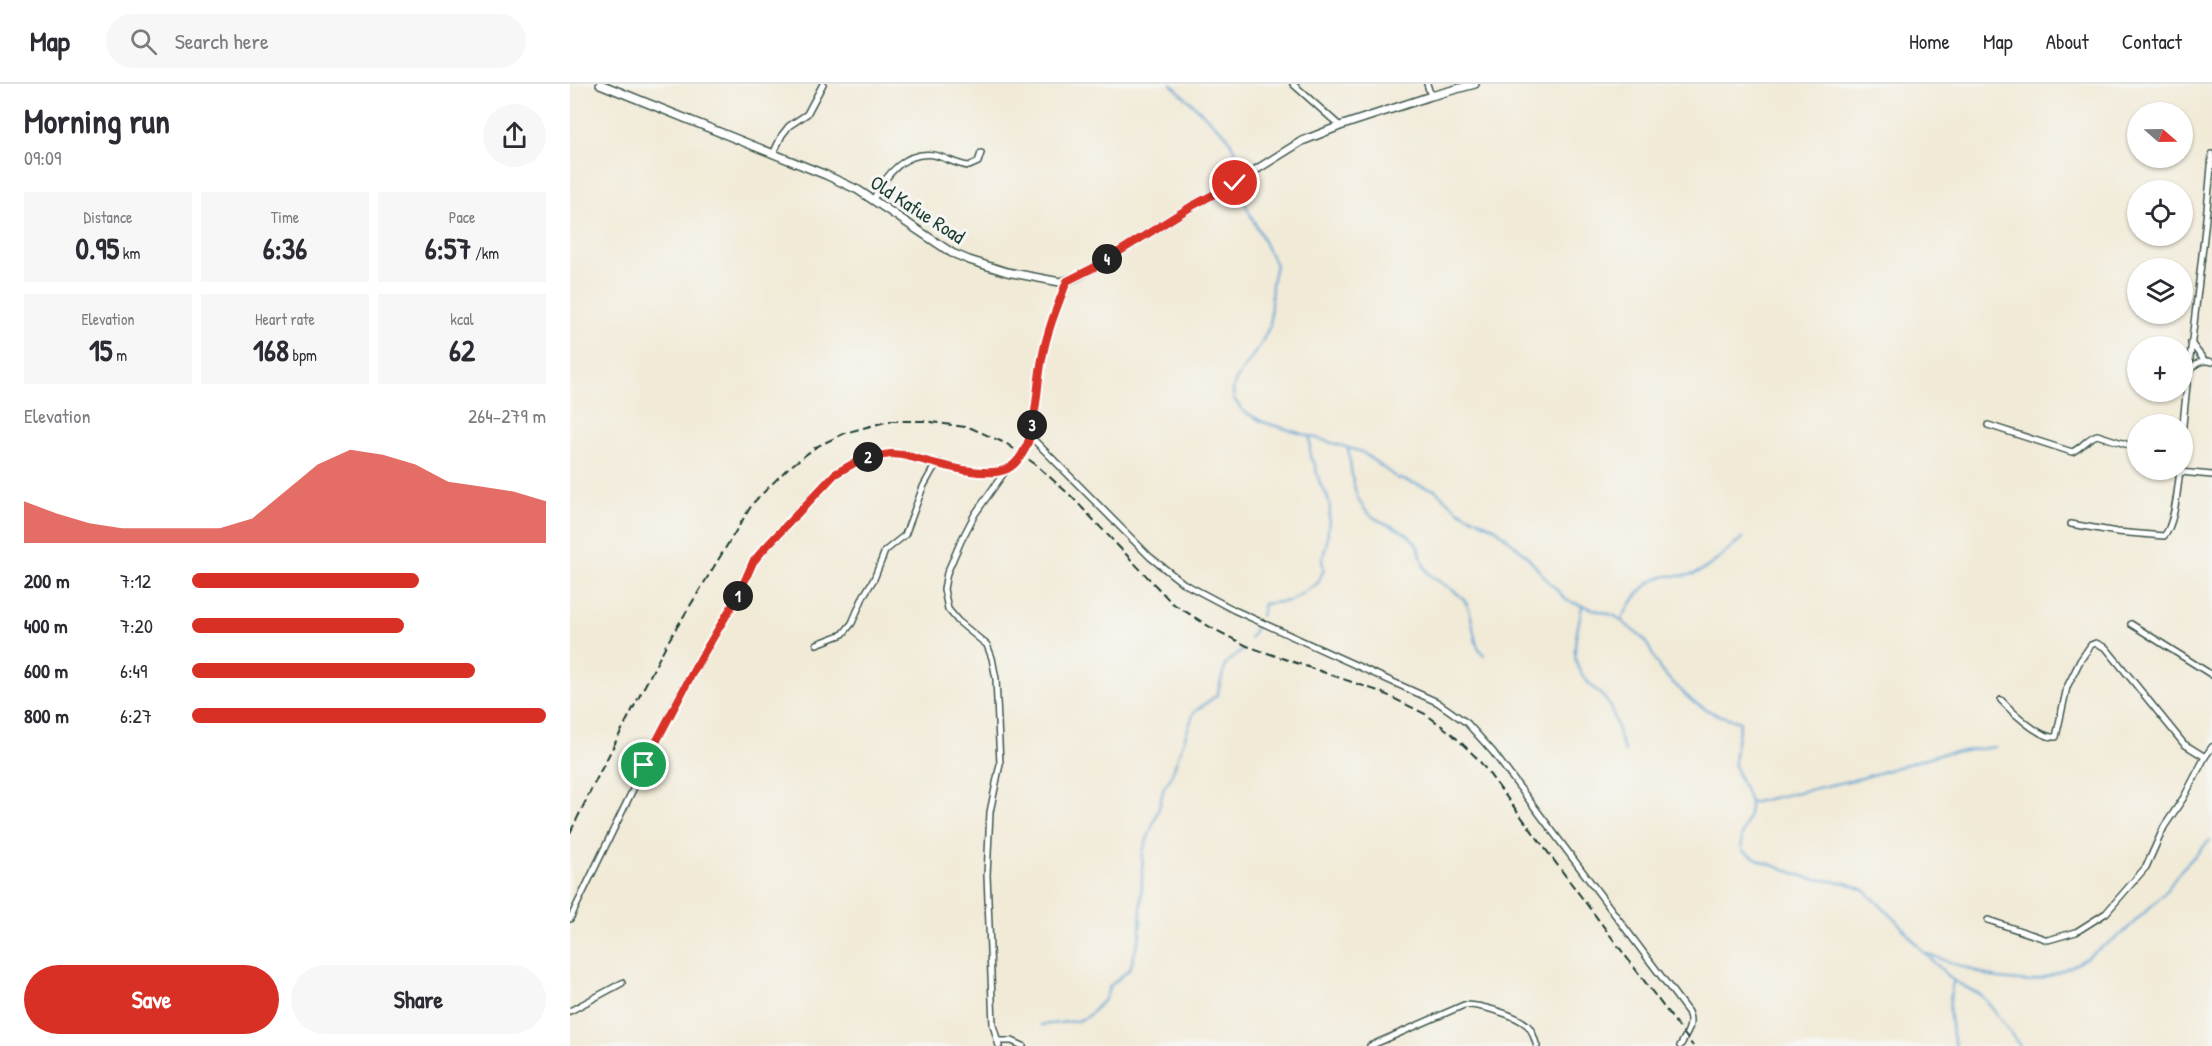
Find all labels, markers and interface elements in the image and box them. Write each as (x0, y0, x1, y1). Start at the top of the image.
search box (106, 14, 526, 68)
text: Map (30, 22, 70, 60)
icon: search (127, 25, 160, 58)
text: Search here (175, 26, 269, 56)
text: Home (1909, 27, 1950, 56)
text: Map (1983, 27, 2013, 56)
text: About (2046, 27, 2089, 56)
text: Contact (2122, 27, 2182, 56)
text: Morning run (24, 99, 170, 143)
north arrow (2127, 102, 2193, 168)
map controls (2127, 102, 2193, 480)
button: share (483, 104, 546, 167)
text: 09:09 (24, 144, 61, 171)
pin (1209, 157, 1260, 208)
icon: check (1218, 166, 1251, 199)
street label: Old Kafue Road (865, 168, 971, 250)
button: locate (2127, 180, 2193, 246)
text: Distance (84, 206, 132, 228)
text: Time (271, 206, 299, 228)
text: Pace (449, 206, 475, 228)
text: 0.95 (76, 228, 119, 268)
text: 6:36 (263, 228, 307, 268)
text: 6:57 (425, 228, 471, 268)
text: km (119, 242, 140, 264)
text: /km (471, 242, 499, 264)
pin: 4 (1092, 244, 1122, 274)
text: 4 (1104, 248, 1110, 270)
button: layers (2127, 258, 2193, 324)
text: Elevation (81, 308, 135, 330)
text: Heart rate (255, 308, 315, 330)
text: kcal (450, 308, 474, 330)
text: 15 (89, 330, 113, 370)
text: 168 (253, 330, 289, 370)
text: 62 (449, 330, 475, 370)
button: + (2127, 336, 2193, 402)
text: m (113, 344, 127, 366)
text: bpm (289, 344, 317, 366)
text: Elevation (24, 402, 90, 429)
text: 264–279 m (468, 402, 546, 429)
pin: 3 (1017, 410, 1047, 440)
text: 3 (1028, 414, 1036, 436)
button: − (2127, 414, 2193, 480)
pin: 2 (853, 442, 883, 472)
text: 2 (864, 446, 872, 468)
text: 200 m (24, 567, 69, 594)
text: 7:12 (120, 567, 151, 594)
pin: 1 (723, 581, 753, 611)
text: 1 (735, 585, 741, 607)
text: 400 m (24, 612, 68, 639)
text: 7:20 (120, 612, 153, 639)
text: 600 m (24, 657, 68, 684)
text: 6:49 (120, 657, 147, 684)
text: 800 m (24, 702, 69, 729)
text: 6:27 (120, 702, 152, 729)
pin (618, 739, 669, 790)
icon: arrive (627, 748, 660, 781)
button: Save (24, 965, 279, 1034)
button: Share (291, 965, 546, 1034)

